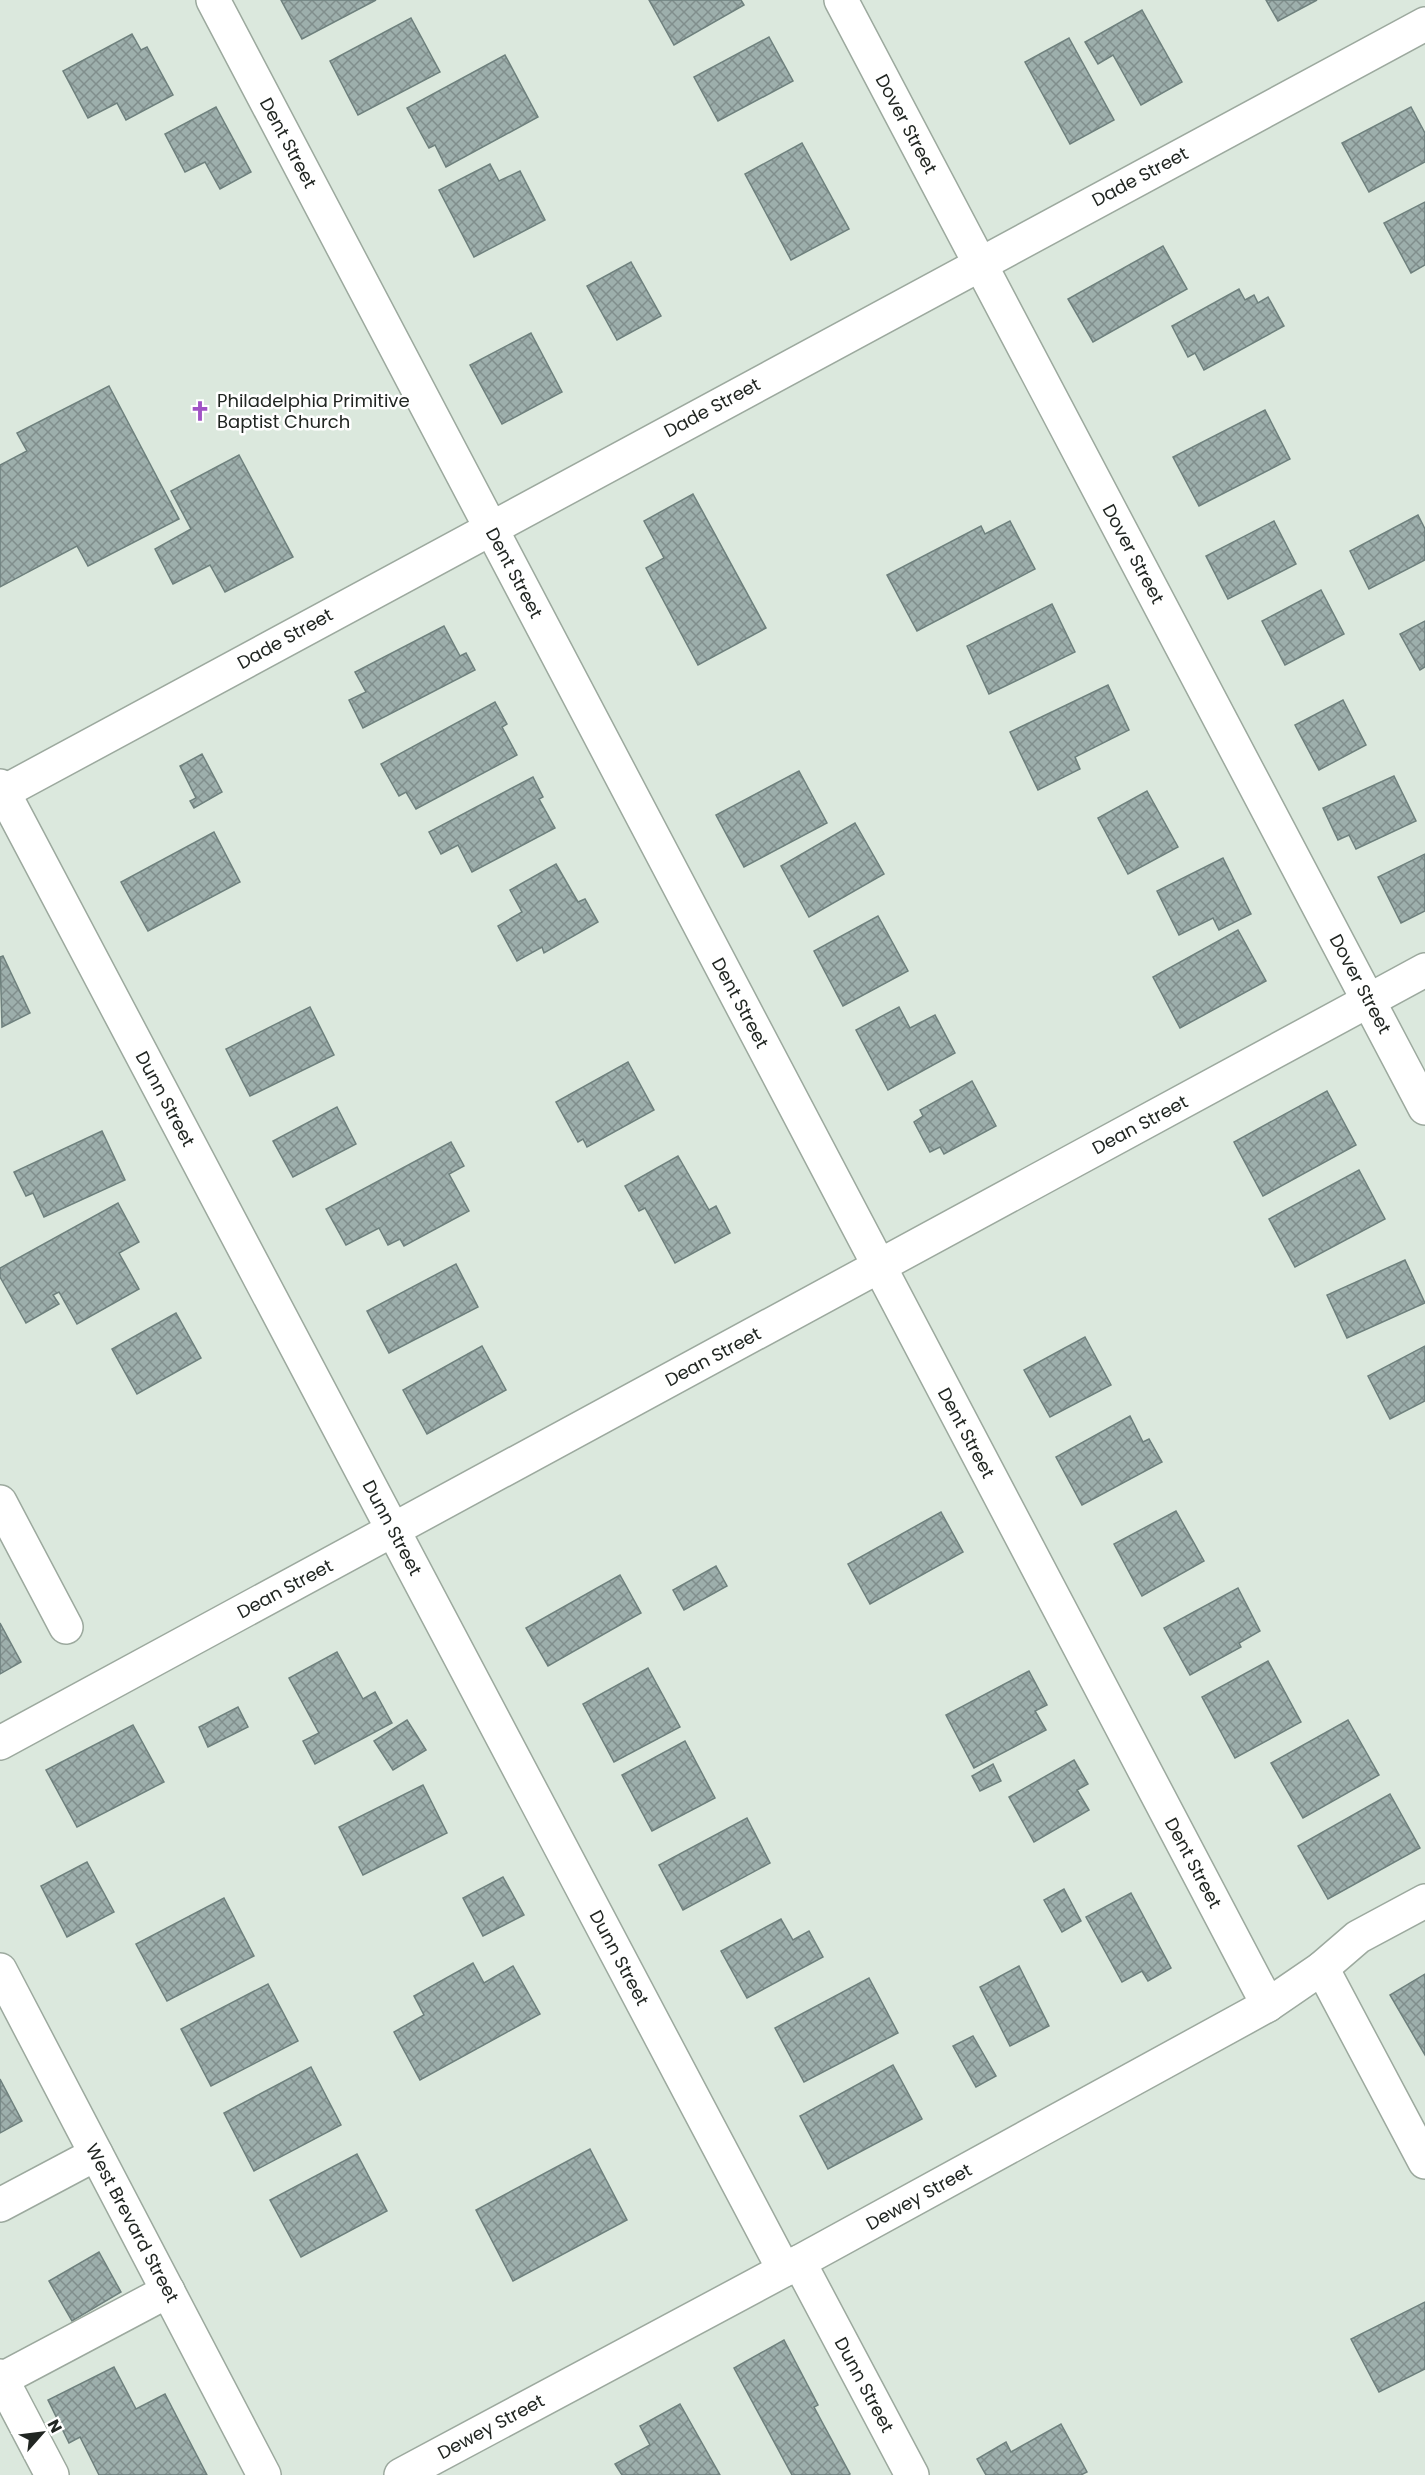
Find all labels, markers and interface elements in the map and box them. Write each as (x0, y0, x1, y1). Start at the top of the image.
street label: Dover Street (870, 69, 943, 178)
street label: Dent Street (254, 93, 323, 193)
street label: Dade Street (1087, 141, 1192, 212)
street label: Dade Street (659, 372, 764, 443)
place label: Philadelphia Primitive Baptist Church (217, 388, 410, 434)
church icon: Philadelphia Primitive Baptist Church (188, 399, 212, 423)
street label: Dover Street (1097, 499, 1170, 608)
street label: Dent Street (480, 523, 549, 623)
street label: Dade Street (232, 602, 337, 675)
street label: Dover Street (1324, 929, 1397, 1038)
street label: Dent Street (706, 953, 775, 1053)
street label: Dunn Street (130, 1047, 201, 1151)
street label: Dean Street (1088, 1089, 1192, 1160)
street label: Dean Street (661, 1321, 765, 1392)
street label: Dent Street (932, 1383, 1001, 1483)
street label: Dunn Street (357, 1476, 428, 1580)
street label: Dean Street (233, 1553, 337, 1624)
street label: Dent Street (1159, 1813, 1228, 1913)
street label: Dunn Street (584, 1906, 655, 2010)
street label: West Brevard Street (80, 2139, 185, 2307)
street label: Dewey Street (861, 2157, 976, 2236)
street label: Dunn Street (829, 2333, 900, 2437)
street label: Dewey Street (433, 2388, 548, 2465)
north arrow (12, 2403, 72, 2463)
text: N (42, 2415, 68, 2437)

